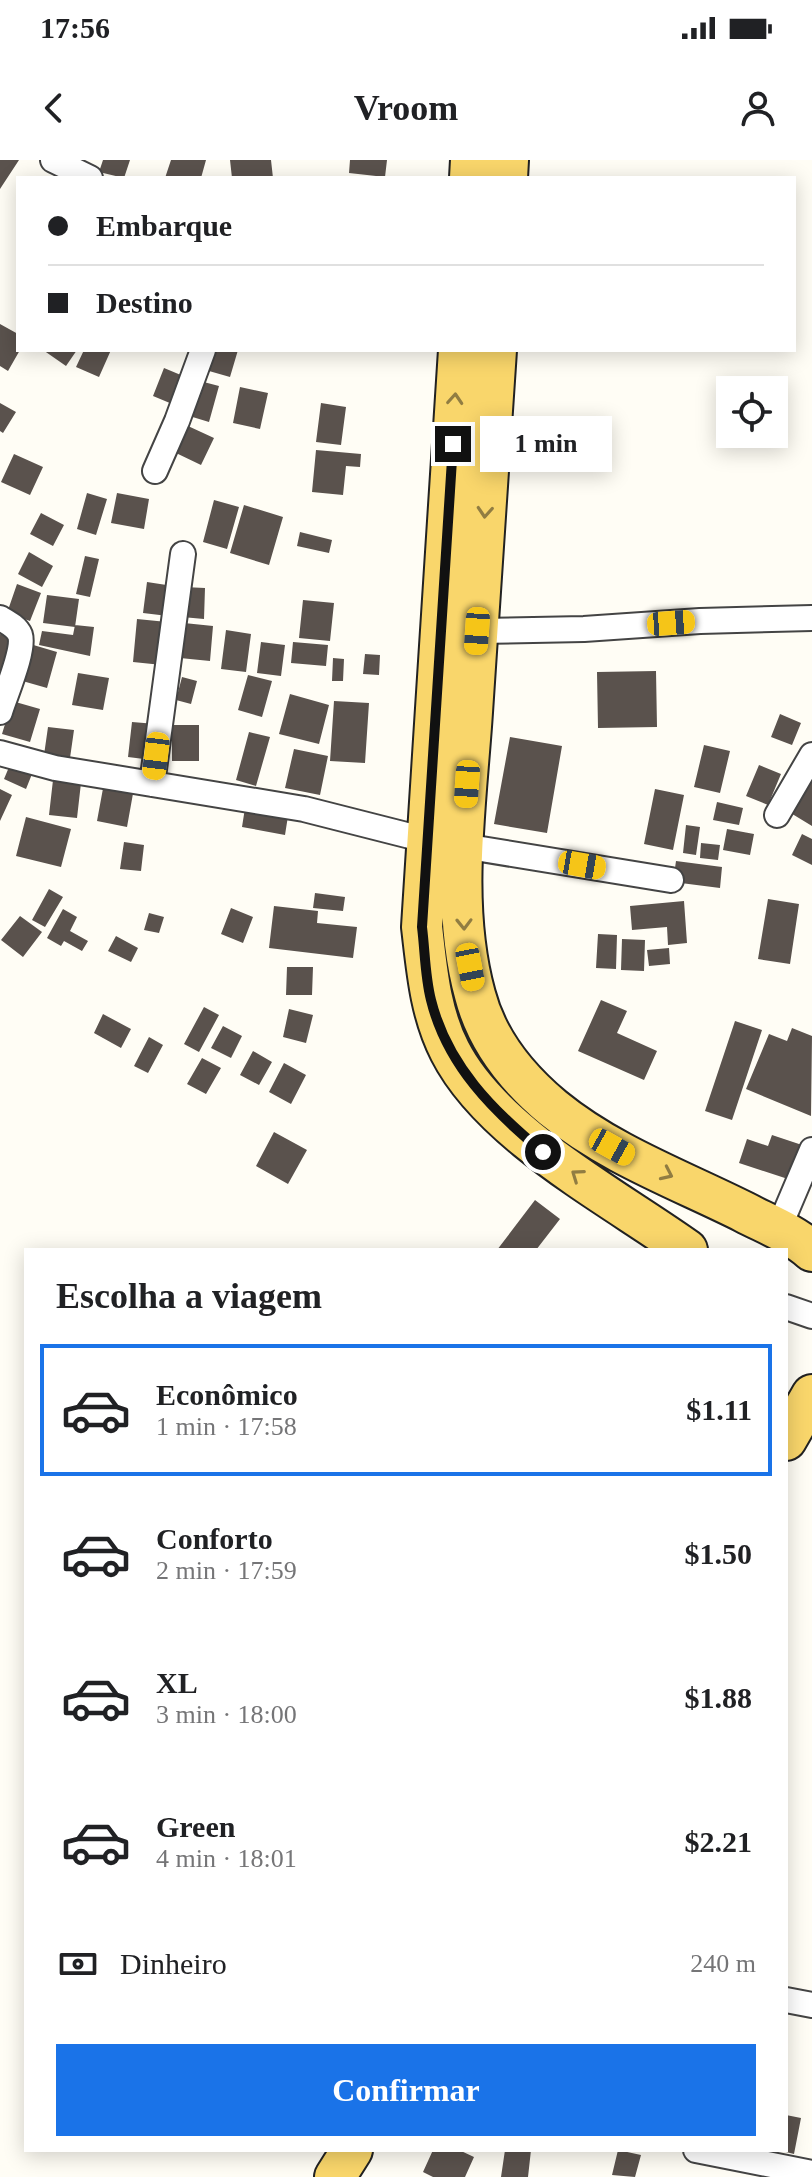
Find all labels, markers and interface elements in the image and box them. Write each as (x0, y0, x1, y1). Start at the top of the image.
text: 17:56 (40, 11, 110, 44)
icon: back (32, 86, 76, 130)
icon: person (736, 86, 780, 130)
text: Vroom (354, 88, 458, 128)
text: Embarque (96, 209, 232, 242)
text: Destino (96, 286, 193, 319)
map controls (716, 376, 788, 448)
button: locate (716, 376, 788, 448)
one-way arrow (447, 392, 464, 405)
callout: 1 min (481, 416, 613, 472)
route end (435, 426, 471, 462)
text: 1 min (515, 429, 577, 458)
one-way arrow (477, 506, 494, 519)
car (463, 606, 491, 656)
car (646, 609, 696, 637)
car (141, 731, 171, 781)
car (453, 759, 481, 809)
car (556, 849, 608, 881)
one-way arrow (455, 918, 473, 931)
car (454, 941, 486, 993)
car (585, 1125, 639, 1169)
route start (525, 1134, 561, 1170)
one-way arrow (659, 1164, 674, 1180)
one-way arrow (571, 1169, 585, 1184)
text: Escolha a viagem (56, 1276, 322, 1316)
icon: car (60, 1374, 132, 1446)
text: Econômico (156, 1378, 298, 1411)
text: $1.11 (686, 1393, 752, 1426)
text: 1 min · 17:58 (156, 1412, 297, 1441)
icon: car (60, 1518, 132, 1590)
text: Conforto (156, 1522, 273, 1555)
text: $1.50 (685, 1537, 752, 1570)
text: 2 min · 17:59 (156, 1556, 297, 1585)
icon: car (60, 1662, 132, 1734)
text: XL (156, 1666, 198, 1699)
text: $1.88 (685, 1681, 752, 1714)
text: 3 min · 18:00 (156, 1700, 297, 1729)
icon: car (60, 1806, 132, 1878)
text: Green (156, 1810, 235, 1843)
text: $2.21 (685, 1825, 752, 1858)
text: 4 min · 18:01 (156, 1844, 297, 1873)
icon: cash (56, 1942, 100, 1986)
text: Dinheiro (120, 1947, 227, 1980)
text: 240 m (690, 1949, 756, 1978)
button: Confirmar (56, 2044, 756, 2136)

